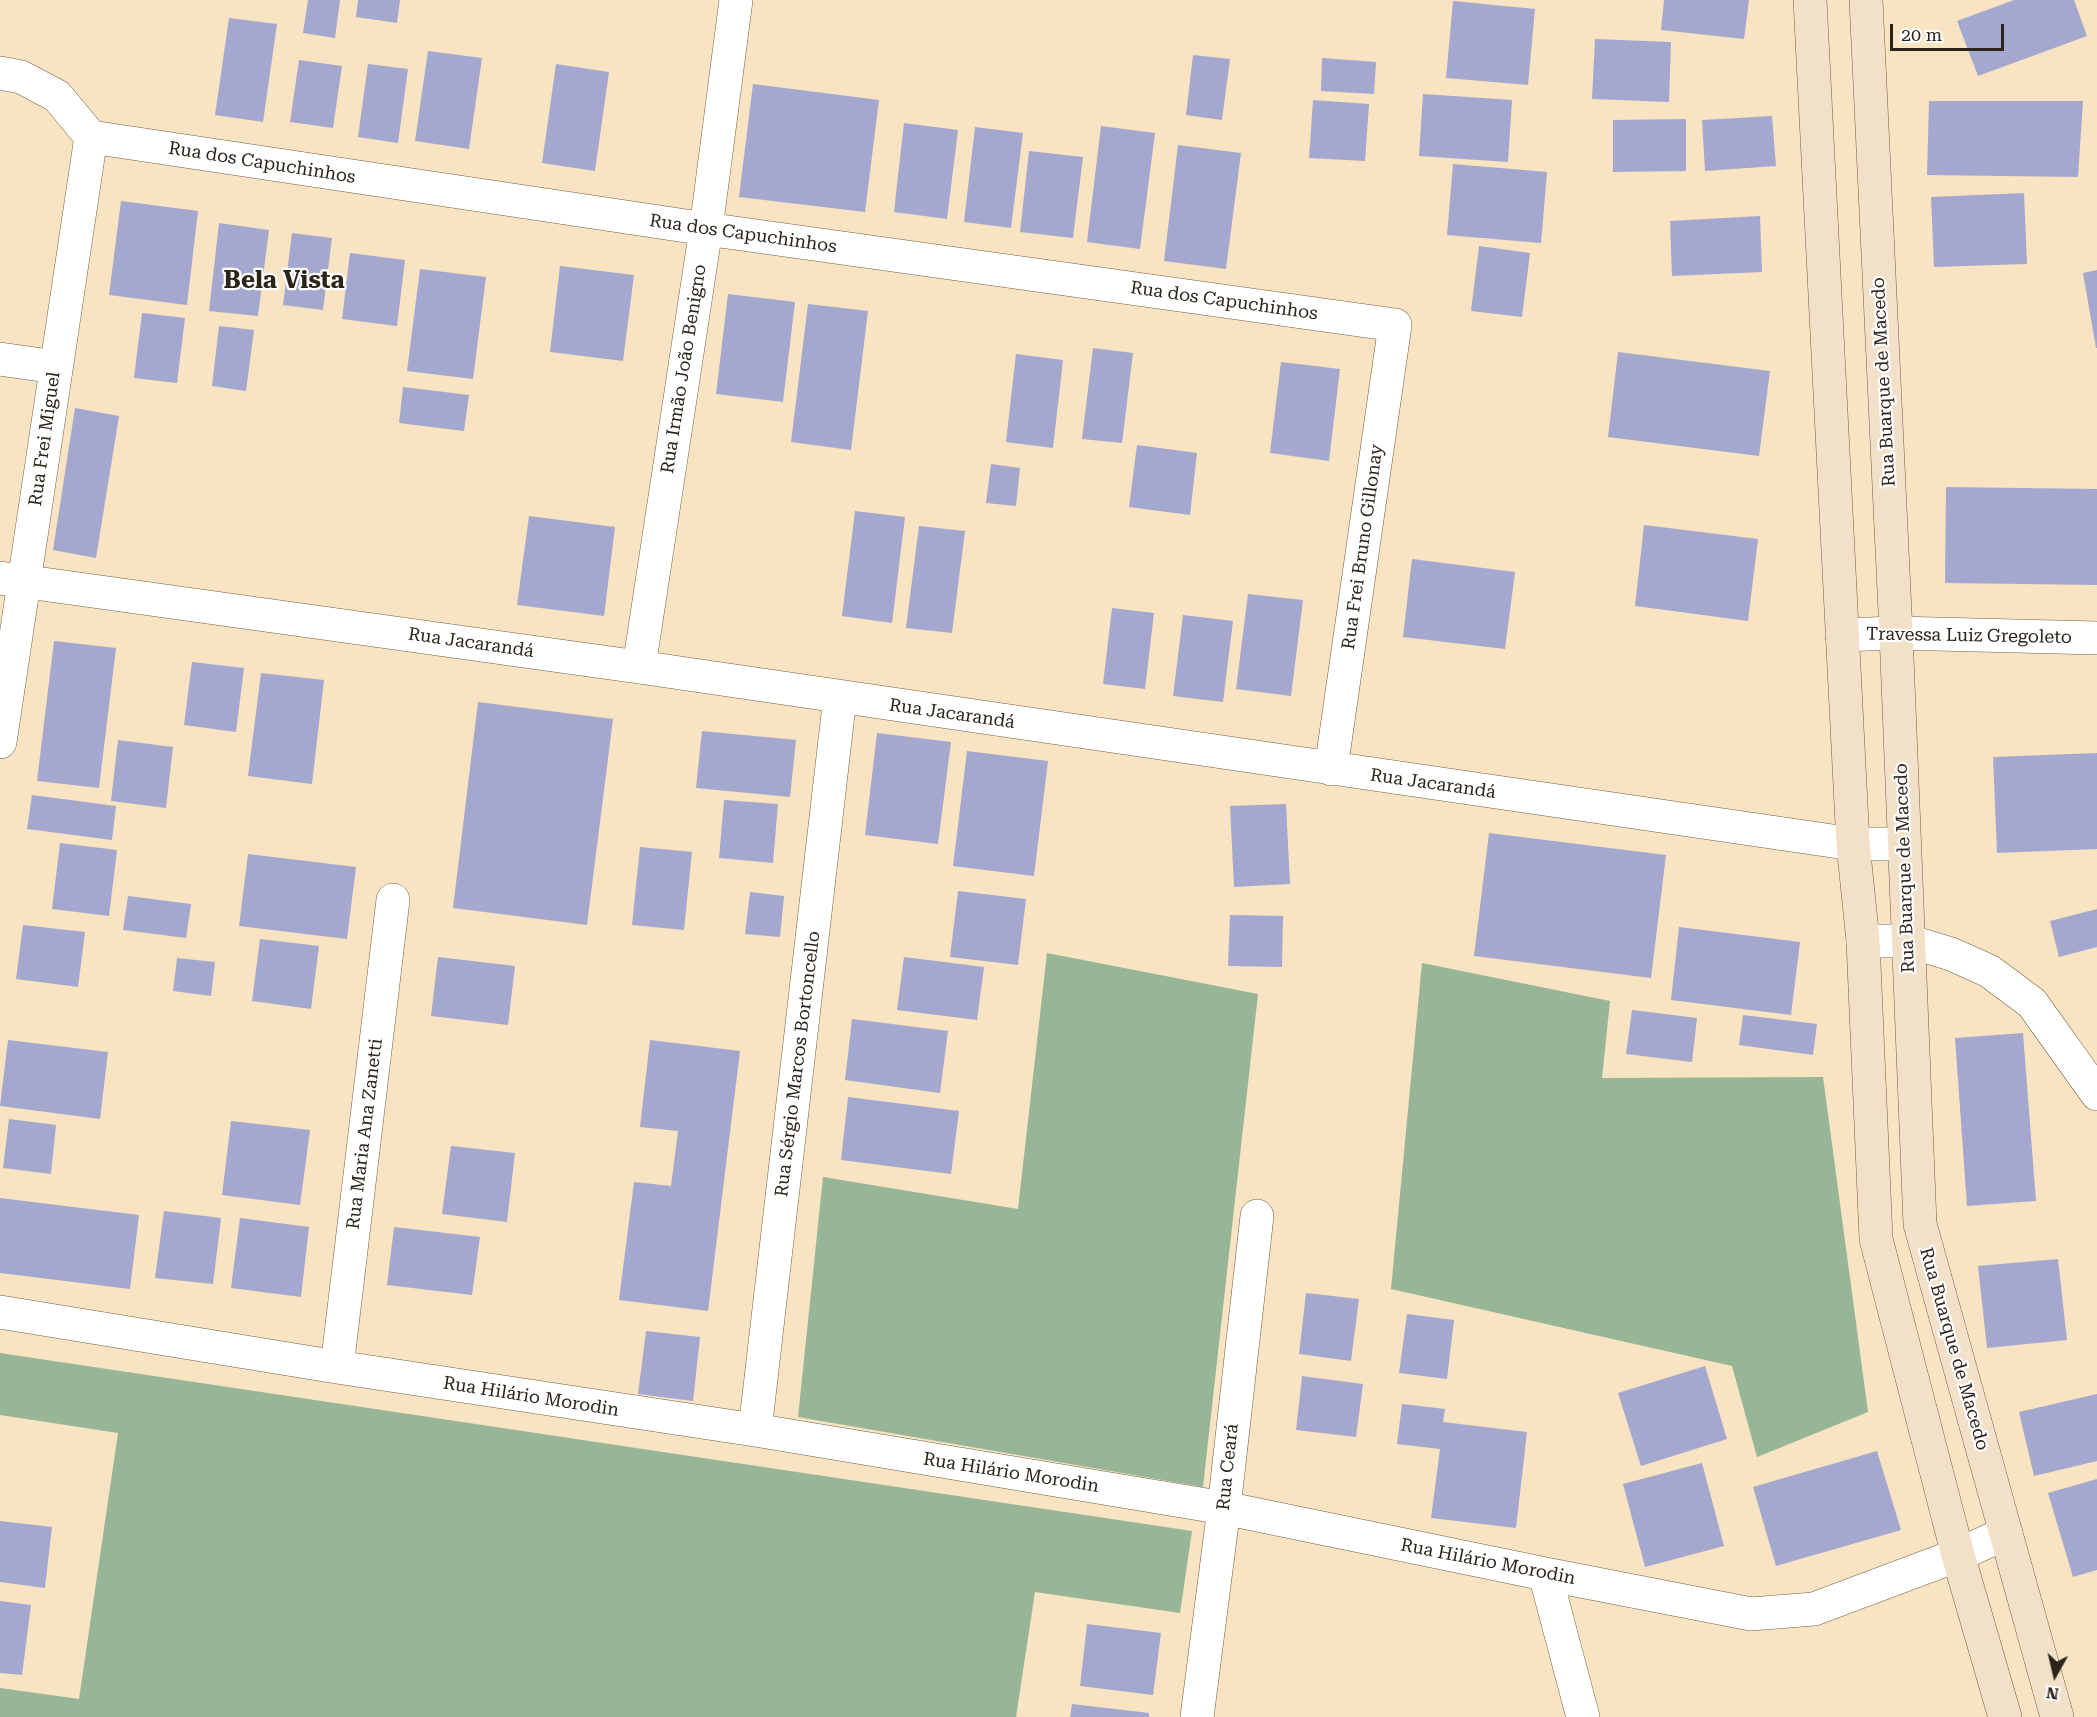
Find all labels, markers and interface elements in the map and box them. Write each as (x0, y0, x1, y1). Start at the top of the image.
scale bar (1893, 12, 2007, 50)
text: 20 m (1901, 24, 1942, 45)
street label: Rua dos Capuchinhos (167, 138, 357, 188)
street label: Rua dos Capuchinhos (648, 210, 838, 258)
street label: Rua Irmão João Benigno (657, 263, 711, 475)
district label: Bela Vista (223, 267, 345, 295)
street label: Rua dos Capuchinhos (1129, 277, 1319, 325)
street label: Rua Buarque de Macedo (1868, 277, 1900, 487)
street label: Rua Frei Miguel (25, 370, 65, 508)
street label: Rua Frei Bruno Gillonay (1338, 443, 1388, 651)
street label: Rua Jacarandá (407, 623, 535, 663)
street label: Travessa Luiz Gregoleto (1866, 623, 2072, 649)
street label: Rua Jacarandá (888, 694, 1016, 734)
street label: Rua Buarque de Macedo (1891, 763, 1919, 973)
street label: Rua Jacarandá (1369, 764, 1497, 804)
street label: Rua Sérgio Marcos Bortoncello (771, 930, 825, 1198)
street label: Rua Maria Ana Zanetti (343, 1037, 387, 1231)
street label: Rua Buarque de Macedo (1915, 1245, 1993, 1453)
street label: Rua Hilário Morodin (442, 1372, 620, 1422)
street label: Rua Ceará (1213, 1423, 1243, 1511)
street label: Rua Hilário Morodin (922, 1448, 1100, 1498)
street label: Rua Hilário Morodin (1399, 1534, 1577, 1590)
north arrow (2025, 1645, 2085, 1705)
text: N (2045, 1683, 2060, 1704)

